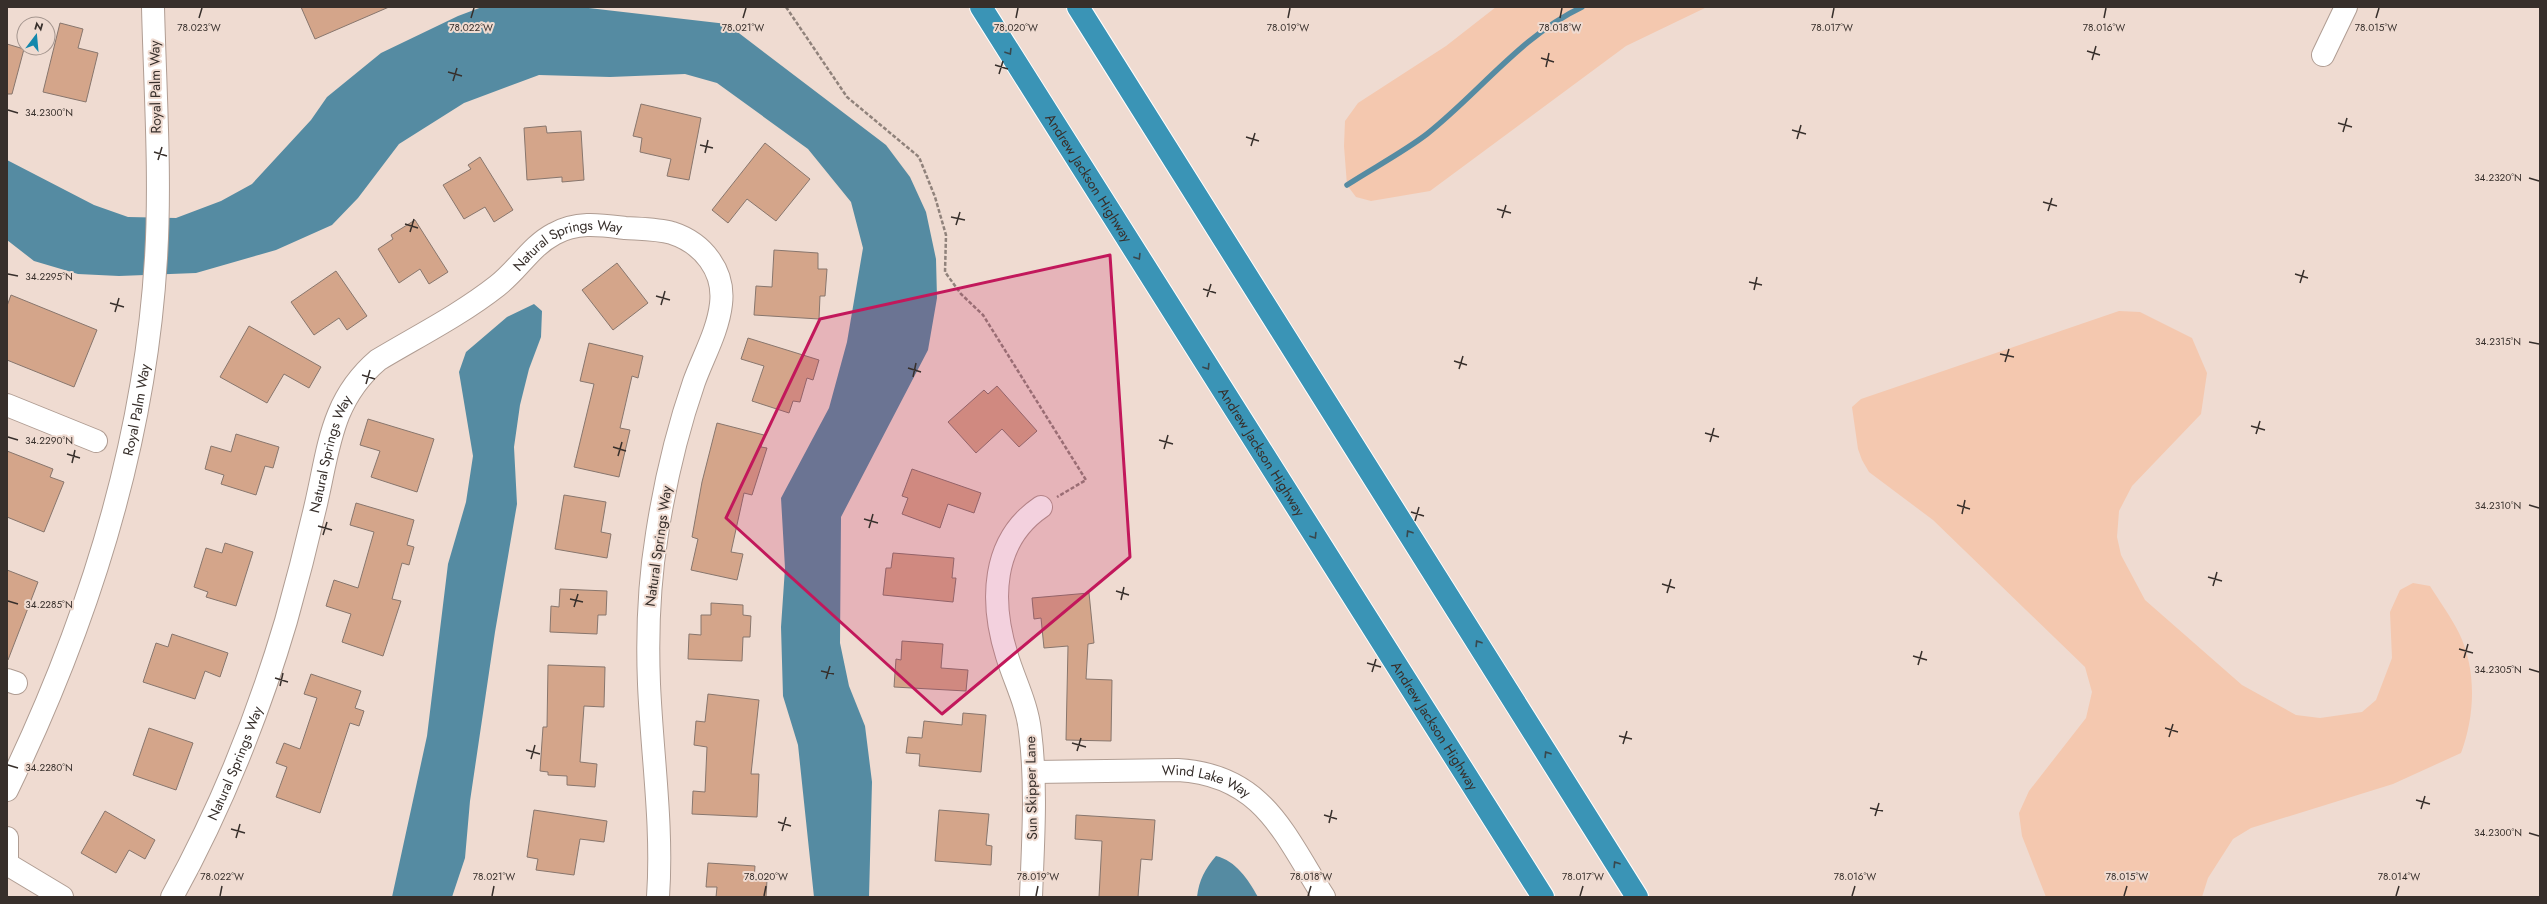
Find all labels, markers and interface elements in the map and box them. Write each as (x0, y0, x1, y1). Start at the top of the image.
north arrow (16, 16, 56, 56)
text: N (32, 17, 45, 35)
text: 78.023°W (177, 20, 221, 35)
text: 78.022°W (449, 20, 493, 35)
text: 78.021°W (722, 20, 764, 35)
text: 78.020°W (994, 20, 1038, 35)
text: 78.019°W (1267, 20, 1309, 35)
text: 78.018°W (1539, 20, 1581, 35)
text: 78.017°W (1811, 20, 1853, 35)
text: 78.016°W (2083, 20, 2125, 35)
text: 78.015°W (2355, 20, 2397, 35)
street label: Royal Palm Way (144, 39, 166, 134)
one-way arrow (1005, 48, 1012, 55)
text: 34.2300°N (25, 105, 73, 120)
street label: Andrew Jackson Highway (1041, 109, 1138, 247)
text: 34.2320°N (2474, 170, 2522, 185)
street label: Natural Springs Way (508, 215, 624, 275)
one-way arrow (1133, 253, 1141, 260)
text: 34.2295°N (25, 269, 73, 284)
text: 34.2315°N (2475, 334, 2521, 349)
street label: Royal Palm Way (118, 361, 155, 458)
one-way arrow (1203, 363, 1210, 370)
street label: Andrew Jackson Highway (1214, 383, 1311, 521)
street label: Natural Springs Way (304, 390, 357, 515)
text: 34.2290°N (25, 433, 73, 448)
street label: Natural Springs Way (640, 483, 676, 608)
text: 34.2310°N (2475, 498, 2521, 513)
one-way arrow (1406, 530, 1414, 537)
one-way arrow (1310, 532, 1317, 539)
text: 34.2285°N (25, 597, 73, 612)
one-way arrow (1476, 640, 1483, 647)
street label: Andrew Jackson Highway (1387, 657, 1484, 795)
text: 34.2305°N (2474, 662, 2522, 677)
street label: Natural Springs Way (202, 702, 268, 824)
street label: Sun Skipper Lane (1020, 736, 1042, 840)
one-way arrow (1544, 751, 1552, 758)
text: 34.2280°N (25, 760, 73, 775)
street label: Wind Lake Way (1161, 760, 1256, 803)
text: 34.2300°N (2474, 825, 2522, 840)
one-way arrow (1613, 861, 1621, 868)
text: 78.022°W (200, 869, 244, 884)
text: 78.021°W (473, 869, 515, 884)
text: 78.020°W (744, 869, 788, 884)
text: 78.019°W (1017, 869, 1059, 884)
text: 78.018°W (1290, 869, 1332, 884)
text: 78.017°W (1562, 869, 1604, 884)
text: 78.016°W (1834, 869, 1876, 884)
text: 78.015°W (2106, 869, 2148, 884)
text: 78.014°W (2378, 869, 2420, 884)

